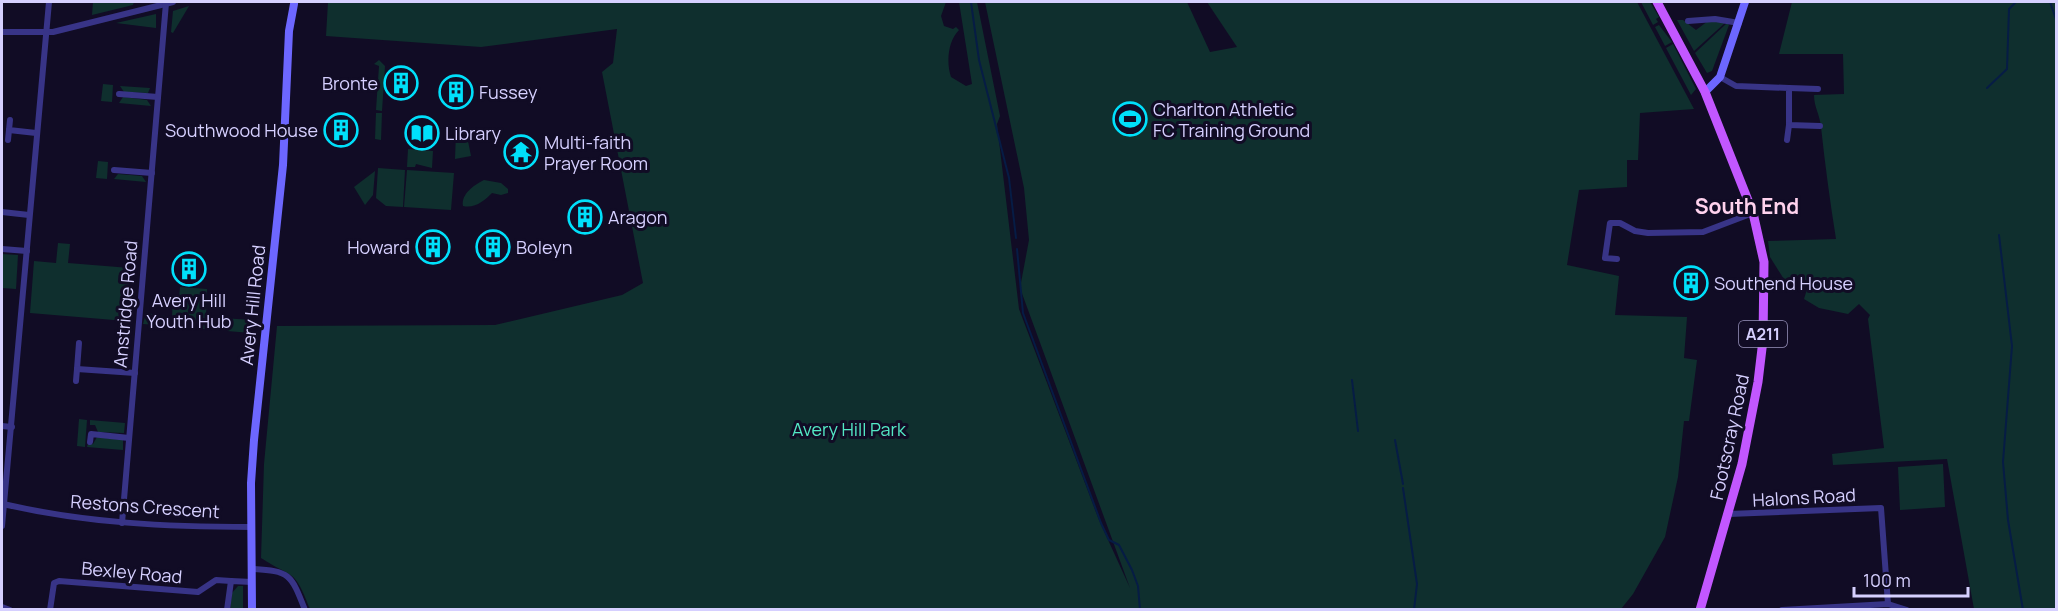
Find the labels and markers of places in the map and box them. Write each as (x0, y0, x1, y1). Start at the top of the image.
building icon: Bronte (383, 65, 419, 101)
place label: Bronte (322, 71, 378, 95)
building icon: Fussey (438, 74, 474, 110)
place label: Fussey (479, 80, 538, 104)
place label: Charlton Athletic FC Training Ground (1153, 97, 1310, 142)
sports icon: Charlton Athletic FC Training Ground (1112, 101, 1148, 137)
building icon: Southwood House (323, 112, 359, 148)
library icon: Library (404, 115, 440, 151)
place label: Southwood House (165, 118, 318, 142)
place label: Library (445, 121, 502, 145)
place label: Multi-faith Prayer Room (544, 130, 648, 175)
temple icon: Multi-faith Prayer Room (503, 134, 539, 170)
building icon: Aragon (567, 199, 603, 235)
place label: Aragon (608, 205, 668, 229)
building icon: Howard (415, 229, 451, 265)
building icon: Boleyn (475, 229, 511, 265)
place label: Howard (347, 235, 410, 259)
place label: Boleyn (516, 235, 572, 259)
building icon: Avery Hill Youth Hub (171, 251, 207, 287)
building icon: Southend House (1673, 265, 1709, 301)
place label: Southend House (1714, 271, 1853, 295)
place label: Avery Hill Youth Hub (146, 288, 232, 333)

